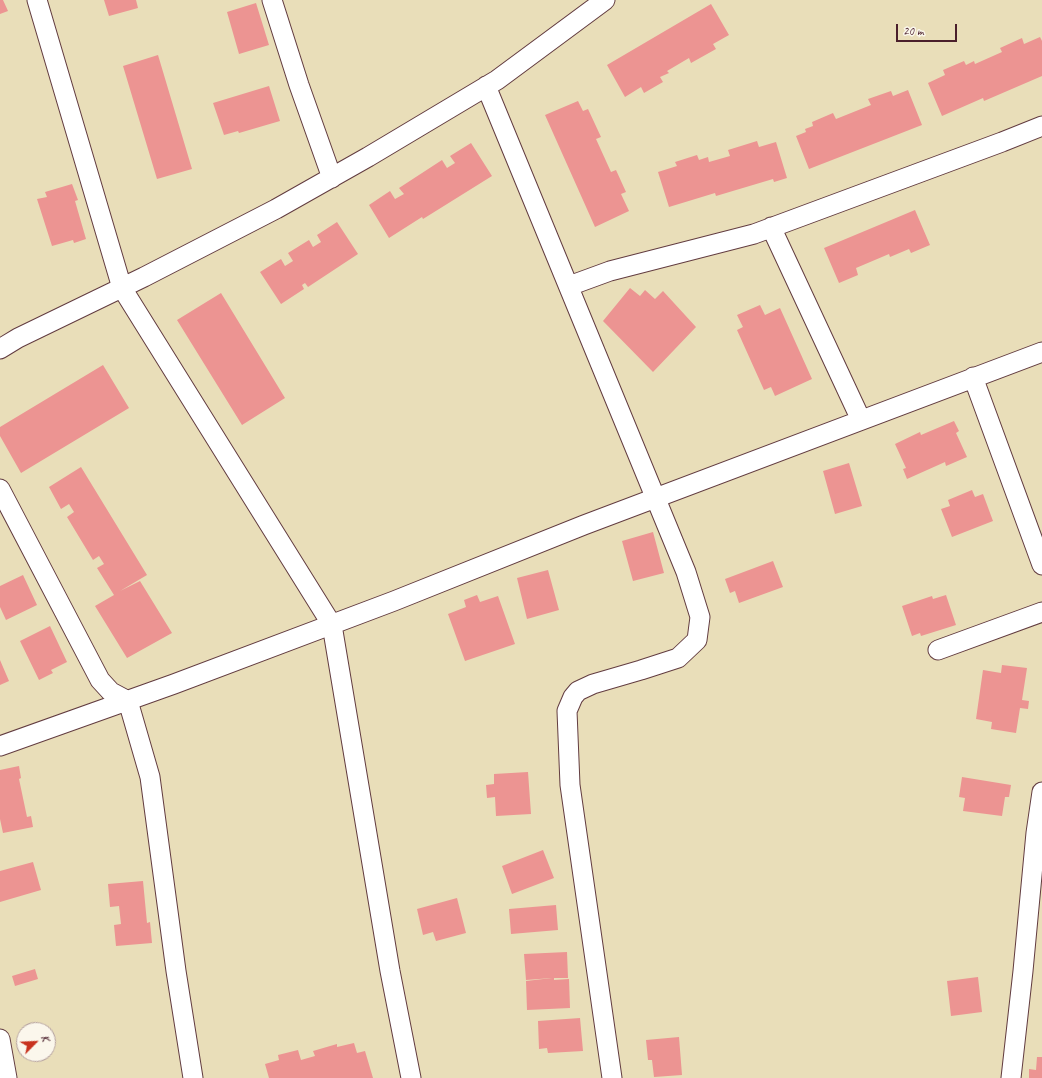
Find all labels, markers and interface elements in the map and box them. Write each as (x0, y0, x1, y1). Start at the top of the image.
scale bar (898, 16, 959, 42)
text: 20 m (903, 23, 923, 39)
north arrow (16, 1022, 56, 1062)
text: K (39, 1032, 54, 1043)

